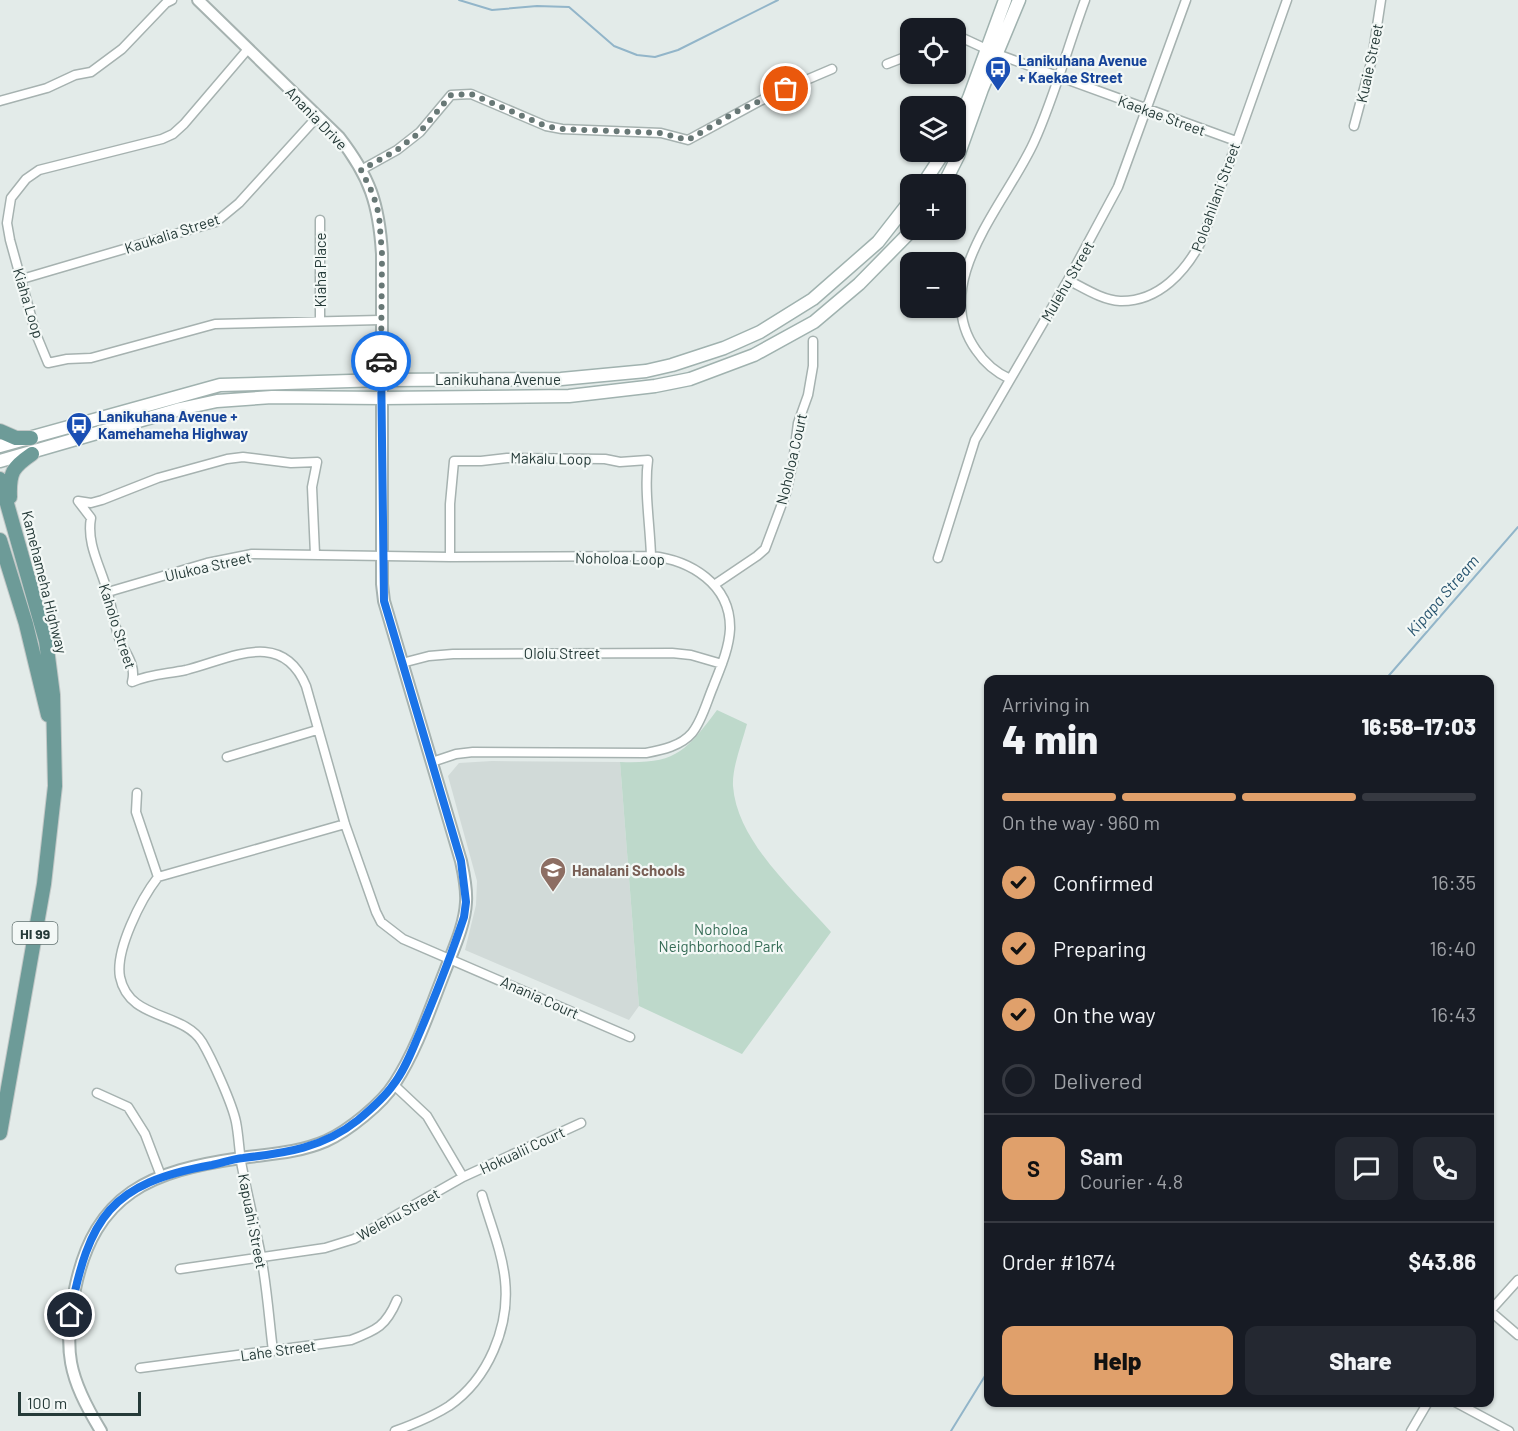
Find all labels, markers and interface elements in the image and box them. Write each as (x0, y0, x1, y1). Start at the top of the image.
map controls (900, 18, 966, 318)
button: locate (900, 18, 966, 84)
street label: Kuaie Street (1352, 22, 1386, 104)
place label: Lanikuhana Avenue + Kaekae Street (1018, 51, 1147, 86)
bus stop icon: Lanikuhana Avenue + Kaekae Street (983, 54, 1013, 92)
pin (760, 63, 811, 114)
icon: bag (769, 72, 802, 105)
street label: Anania Drive (282, 83, 352, 153)
street label: Kaekae Street (1116, 91, 1208, 139)
button: layers (900, 96, 966, 162)
street label: Poloahilani Street (1187, 140, 1243, 254)
button: + (900, 174, 966, 240)
street label: Kaukalia Street (122, 209, 222, 257)
street label: Kiaha Place (311, 232, 329, 308)
street label: Mulehu Street (1037, 237, 1097, 325)
button: − (900, 252, 966, 318)
street label: Kiaha Loop (10, 266, 48, 340)
courier (351, 331, 411, 391)
icon: car (365, 345, 398, 378)
street label: Lanikuhana Avenue (435, 370, 561, 388)
place label: Lanikuhana Avenue + Kamehameha Highway (98, 407, 248, 442)
bus stop icon: Lanikuhana Avenue + Kamehameha Highway (64, 410, 94, 448)
street label: Noholoa Court (772, 412, 810, 506)
street label: Makalu Loop (510, 448, 592, 468)
street label: Kamehameha Highway (19, 509, 71, 655)
street label: Ulukoa Street (163, 547, 253, 585)
street label: Noholoa Loop (575, 548, 665, 568)
water label: Kipapa Stream (1402, 551, 1482, 639)
street label: Kaholo Street (96, 581, 140, 671)
street label: Ololu Street (524, 644, 600, 662)
text: Arriving in (1002, 692, 1090, 716)
text: 16:58–17:03 (1361, 713, 1476, 739)
text: 4 min (1002, 715, 1098, 762)
text: On the way · 960 m (1002, 810, 1160, 834)
school or university icon: Hanalani Schools (538, 855, 568, 893)
place label: Hanalani Schools (572, 861, 686, 879)
icon: check (1002, 866, 1035, 899)
text: Confirmed (1053, 869, 1153, 895)
text: 16:35 (1431, 870, 1476, 894)
park label: Noholoa Neighborhood Park (659, 920, 784, 955)
road number: HI 99 (12, 922, 57, 944)
icon: check (1002, 932, 1035, 965)
text: Preparing (1053, 935, 1146, 961)
text: 16:40 (1430, 936, 1476, 960)
street label: Anania Court (498, 972, 582, 1022)
icon: check (1002, 998, 1035, 1031)
text: On the way (1053, 1001, 1156, 1027)
text: 16:43 (1431, 1002, 1476, 1026)
text: Delivered (1053, 1067, 1142, 1093)
street label: Hokualii Court (477, 1122, 567, 1178)
button: chat (1335, 1137, 1398, 1200)
button: phone (1413, 1137, 1476, 1200)
text: Sam (1080, 1143, 1123, 1169)
text: S (1027, 1155, 1040, 1181)
text: Courier · 4.8 (1080, 1169, 1183, 1193)
street label: Kapuahi Street (235, 1172, 271, 1270)
street label: Welehu Street (353, 1184, 443, 1244)
text: Order #1674 (1002, 1248, 1116, 1274)
text: $43.86 (1409, 1248, 1476, 1274)
pin (44, 1289, 95, 1340)
icon: home (53, 1298, 86, 1331)
button: Help (1002, 1326, 1233, 1395)
button: Share (1245, 1326, 1476, 1395)
street label: Lahe Street (239, 1336, 317, 1364)
scale bar (18, 1389, 141, 1416)
text: 100 m (27, 1393, 67, 1412)

